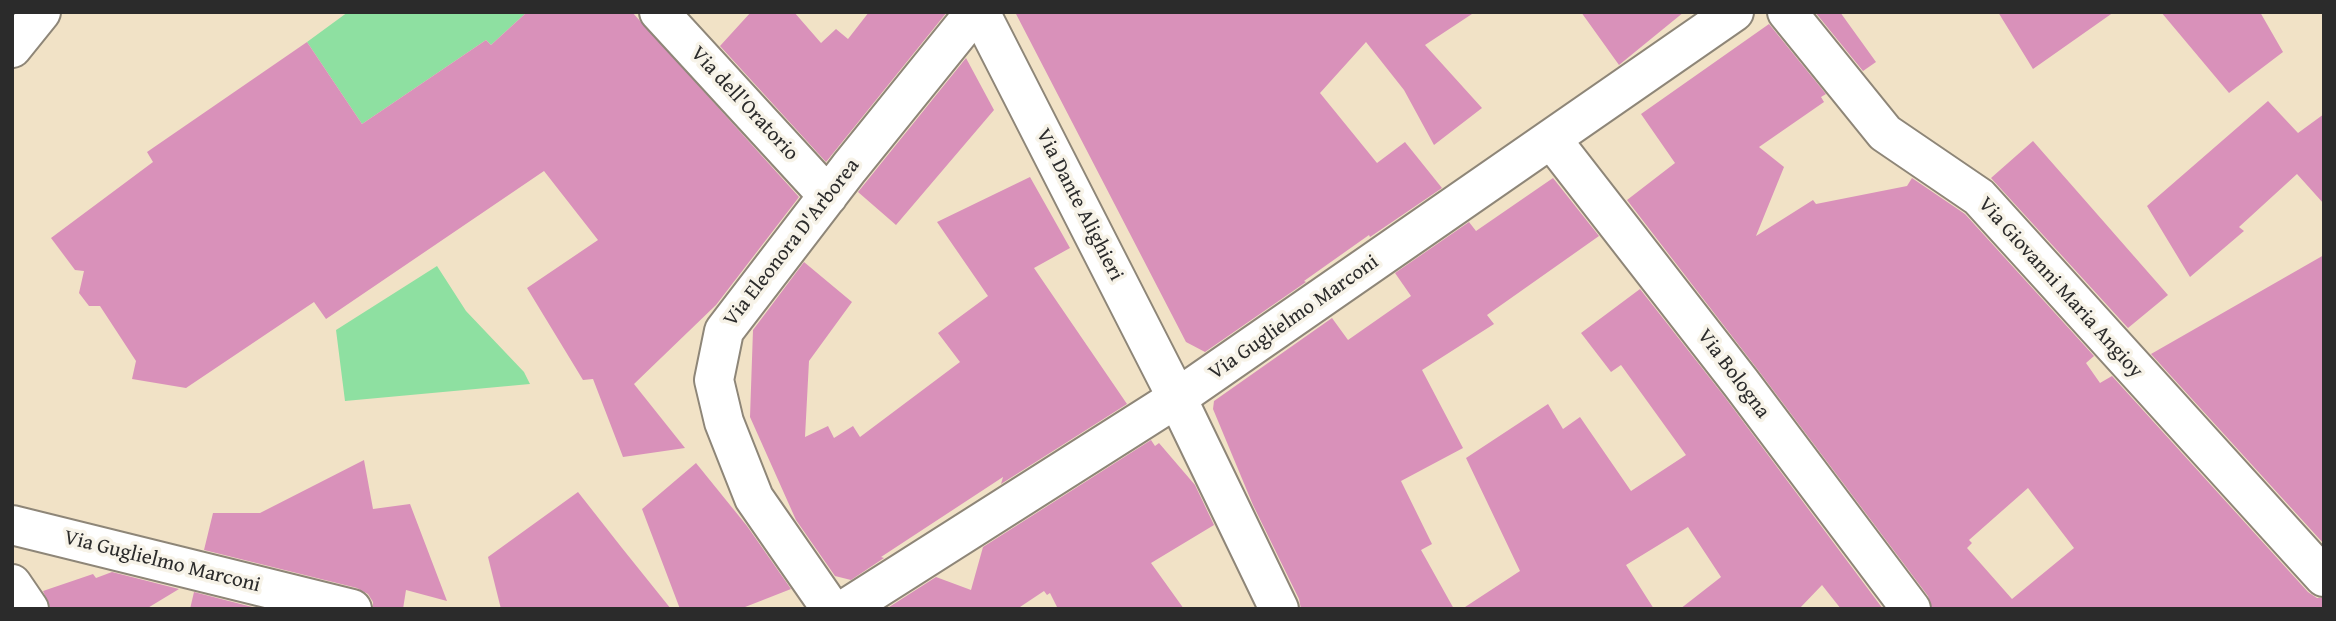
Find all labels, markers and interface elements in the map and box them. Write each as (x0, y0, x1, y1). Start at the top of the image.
street label: Via dell'Oratorio (685, 42, 803, 166)
street label: Via Dante Alighieri (1030, 125, 1128, 285)
street label: Via Eleonora D'Arborea (719, 154, 865, 332)
street label: Via Giovanni Maria Angioy (1972, 192, 2148, 384)
street label: Via Guglielmo Marconi (1204, 250, 1384, 386)
street label: Via Bologna (1691, 324, 1775, 424)
street label: Via Guglielmo Marconi (61, 525, 263, 599)

